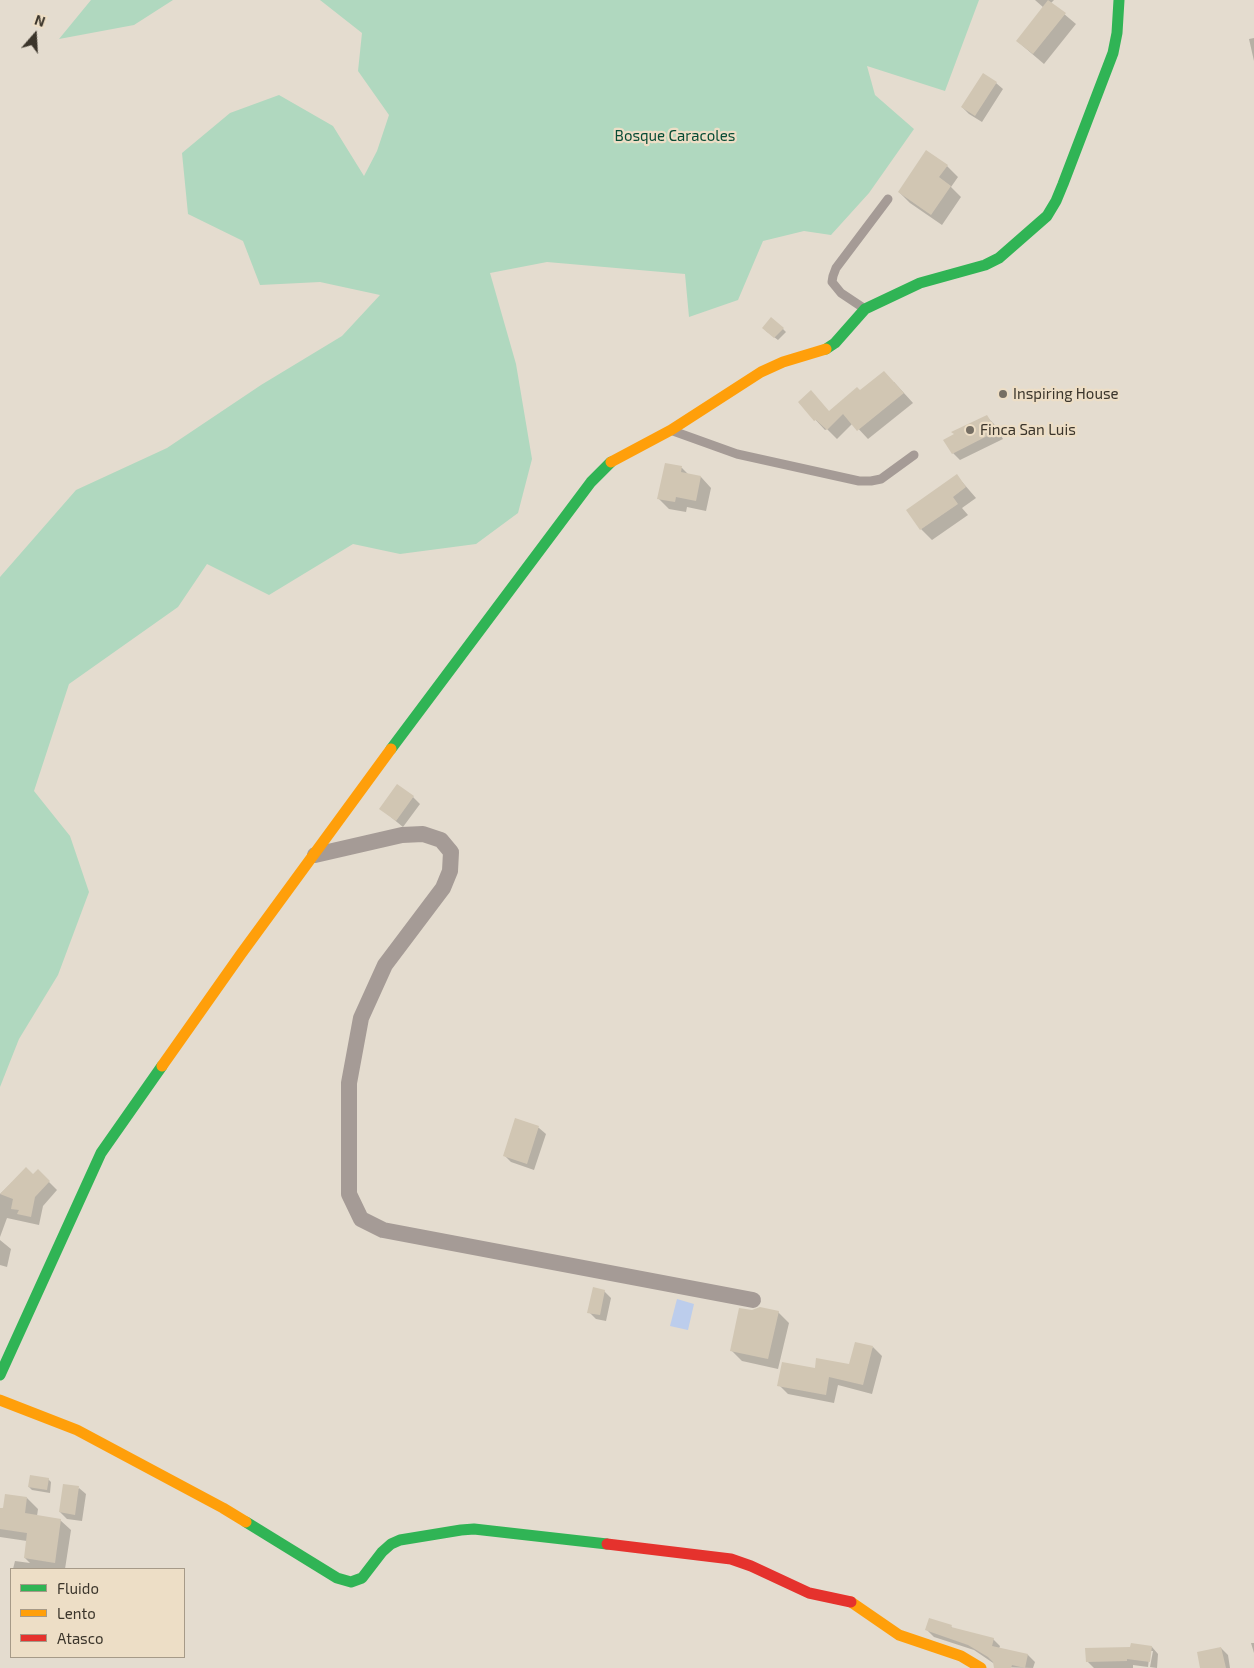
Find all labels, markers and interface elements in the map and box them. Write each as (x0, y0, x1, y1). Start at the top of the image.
north arrow (10, 10, 60, 60)
text: N (32, 11, 48, 30)
park label: Bosque Caracoles (615, 127, 735, 145)
place label: Inspiring House (1013, 385, 1119, 403)
marker: Inspiring House (997, 388, 1009, 400)
place label: Finca San Luis (980, 421, 1076, 439)
marker: Finca San Luis (964, 424, 976, 436)
legend (10, 1568, 185, 1658)
text: Fluido (57, 1579, 99, 1597)
text: Lento (57, 1604, 96, 1622)
text: Atasco (57, 1629, 103, 1647)

